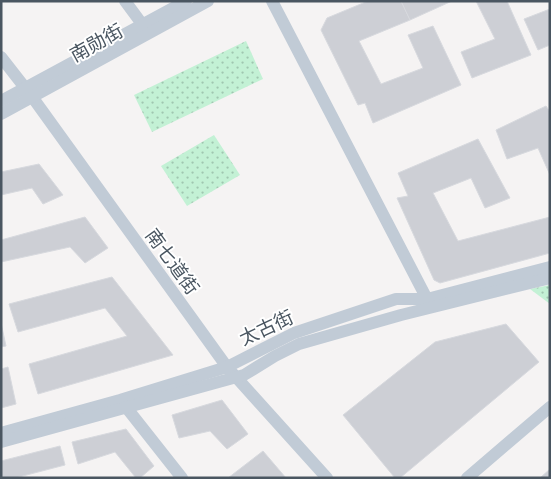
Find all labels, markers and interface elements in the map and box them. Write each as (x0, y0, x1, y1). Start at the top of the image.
street label: 南勋街 (64, 15, 128, 69)
street label: 南七道街 (139, 222, 207, 300)
street label: 太古街 (234, 302, 298, 352)

